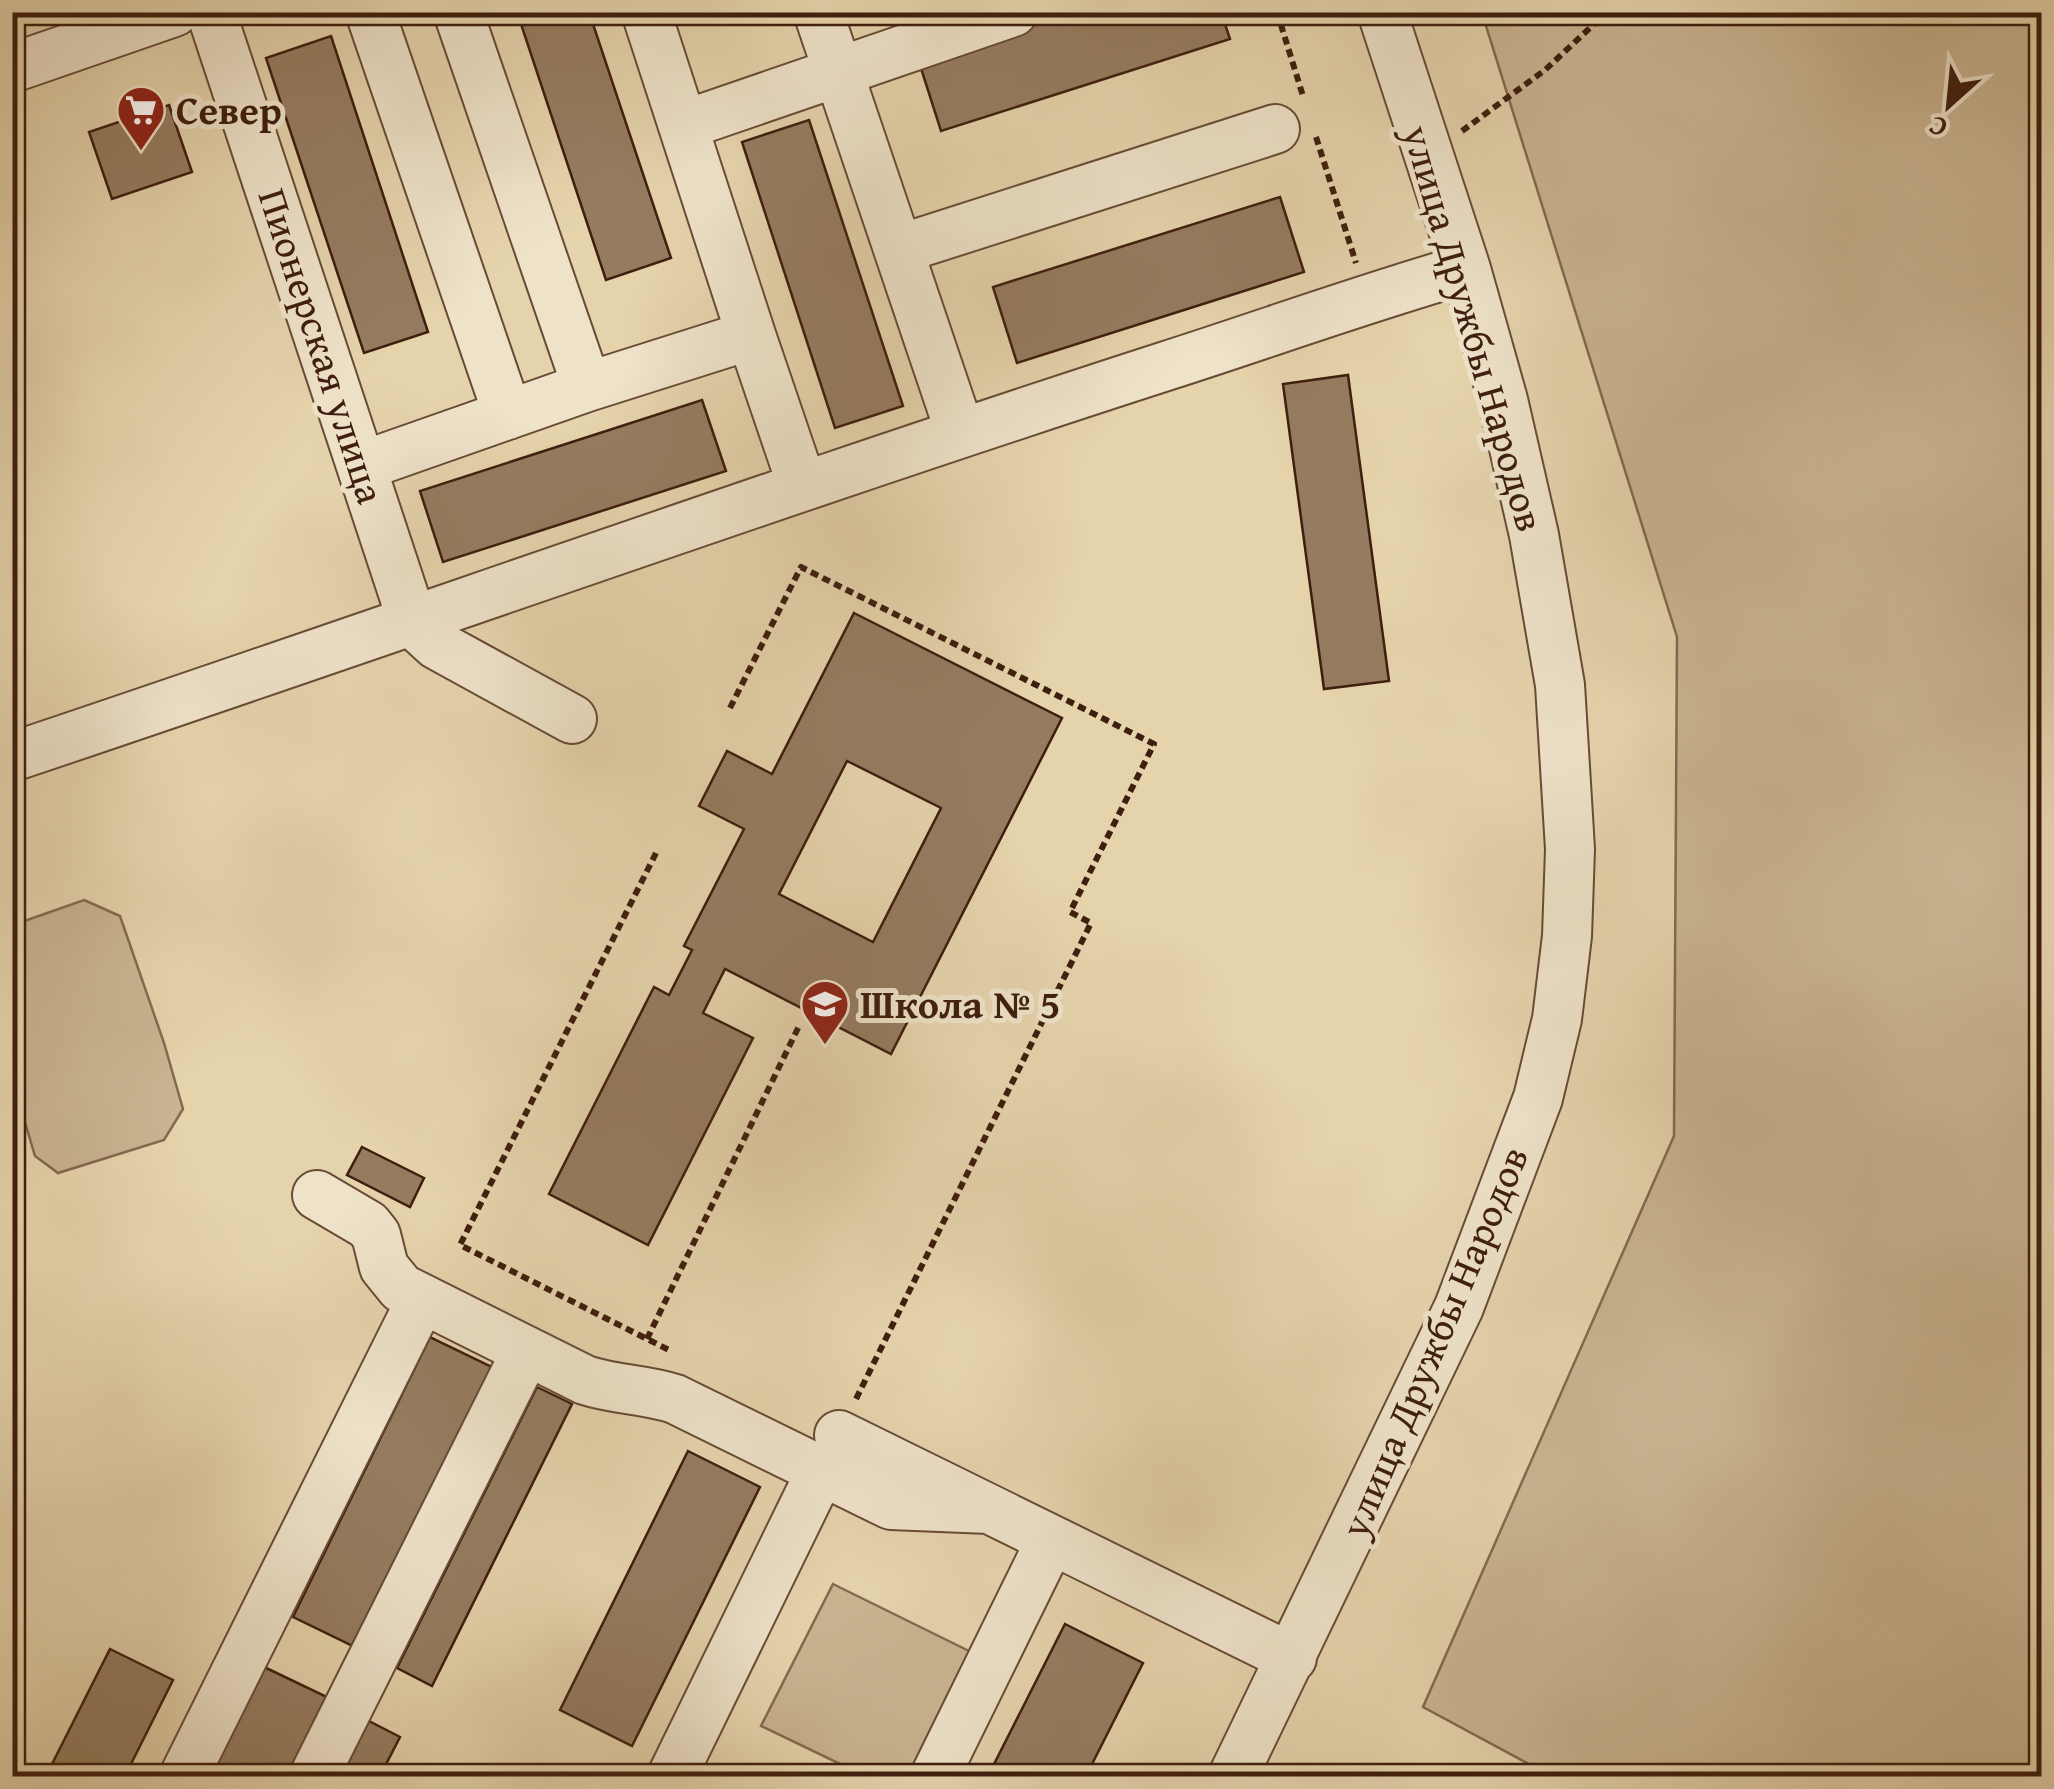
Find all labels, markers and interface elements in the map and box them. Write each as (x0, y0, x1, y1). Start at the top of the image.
north arrow (1899, 55, 1999, 155)
place label: Север (176, 80, 282, 139)
supermarket icon: Север (115, 84, 167, 152)
text: С (1921, 106, 1954, 150)
street label: улица Дружбы Народов (1388, 117, 1561, 538)
street label: Пионерская улица (244, 181, 401, 511)
place label: Школа № 5 (860, 974, 1061, 1033)
school or university icon: Школа № 5 (799, 978, 851, 1046)
street label: улица Дружбы Народов (1324, 1137, 1543, 1548)

